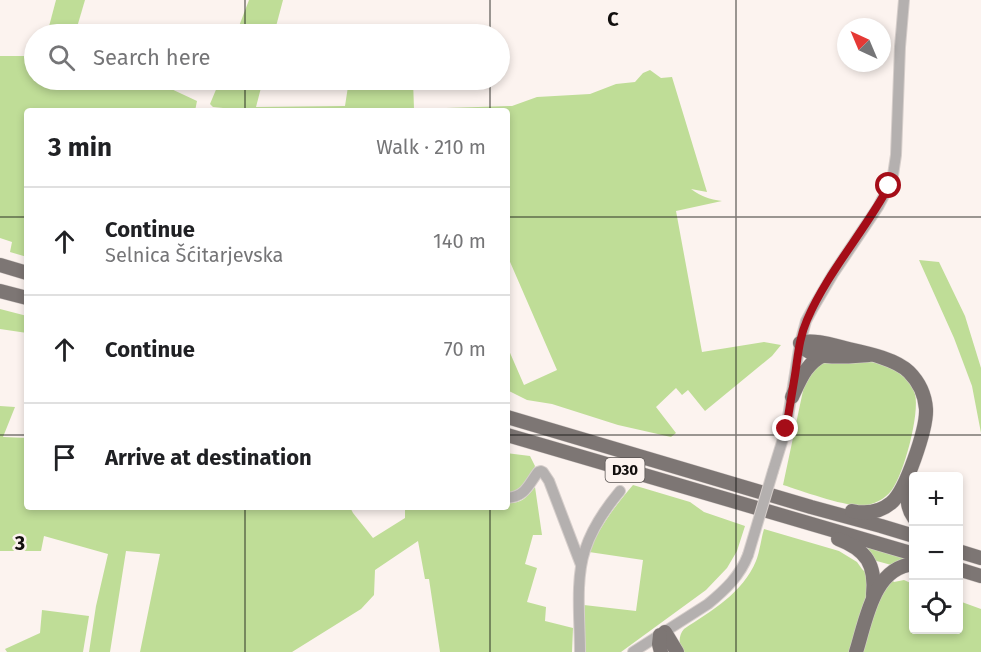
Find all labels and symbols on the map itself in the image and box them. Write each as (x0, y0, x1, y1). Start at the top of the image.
text: C (607, 7, 619, 31)
north arrow (837, 18, 891, 72)
route start (875, 172, 901, 198)
route end (772, 415, 798, 441)
road number: D30 (606, 458, 644, 482)
text: 3 (14, 531, 25, 555)

